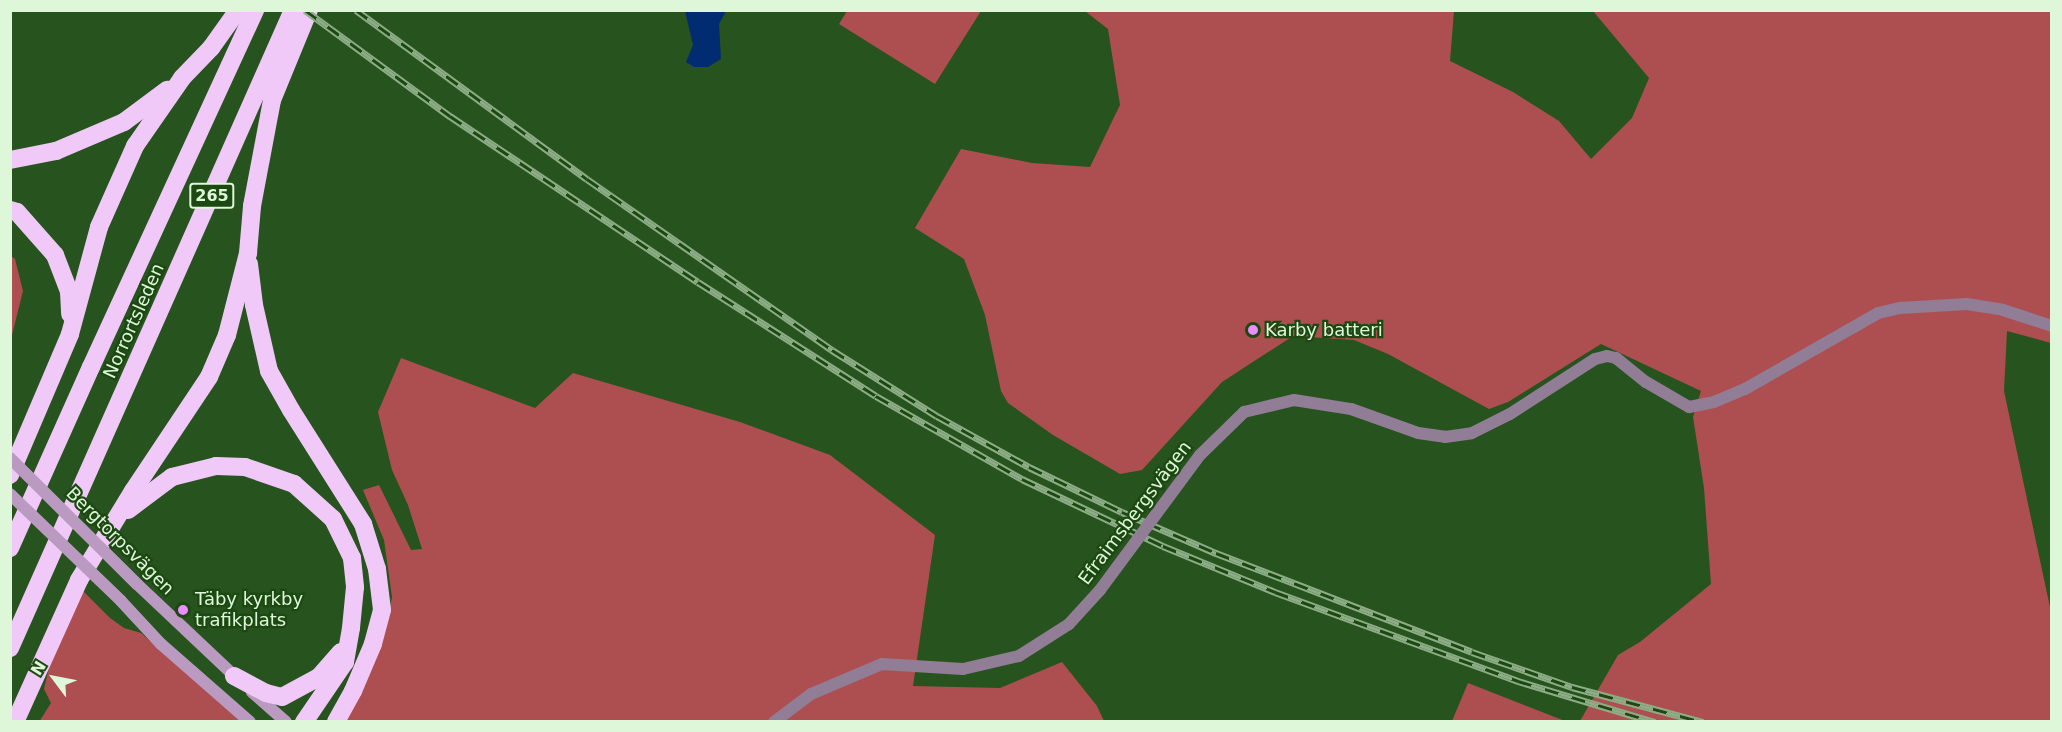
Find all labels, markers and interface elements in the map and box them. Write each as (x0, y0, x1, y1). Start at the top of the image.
road number: 265 (188, 183, 236, 209)
street label: Norrortsleden (99, 260, 169, 382)
place label: Karby batteri (1265, 319, 1383, 341)
marker: Karby batteri (1246, 323, 1260, 337)
street label: Efraimsbergsvägen (1074, 437, 1196, 589)
street label: Bergtorpsvägen (62, 483, 178, 599)
place label: Täby kyrkby trafikplats (195, 589, 303, 632)
marker: Täby kyrkby trafikplats (176, 603, 190, 617)
north arrow (24, 648, 84, 708)
text: N (27, 657, 50, 679)

